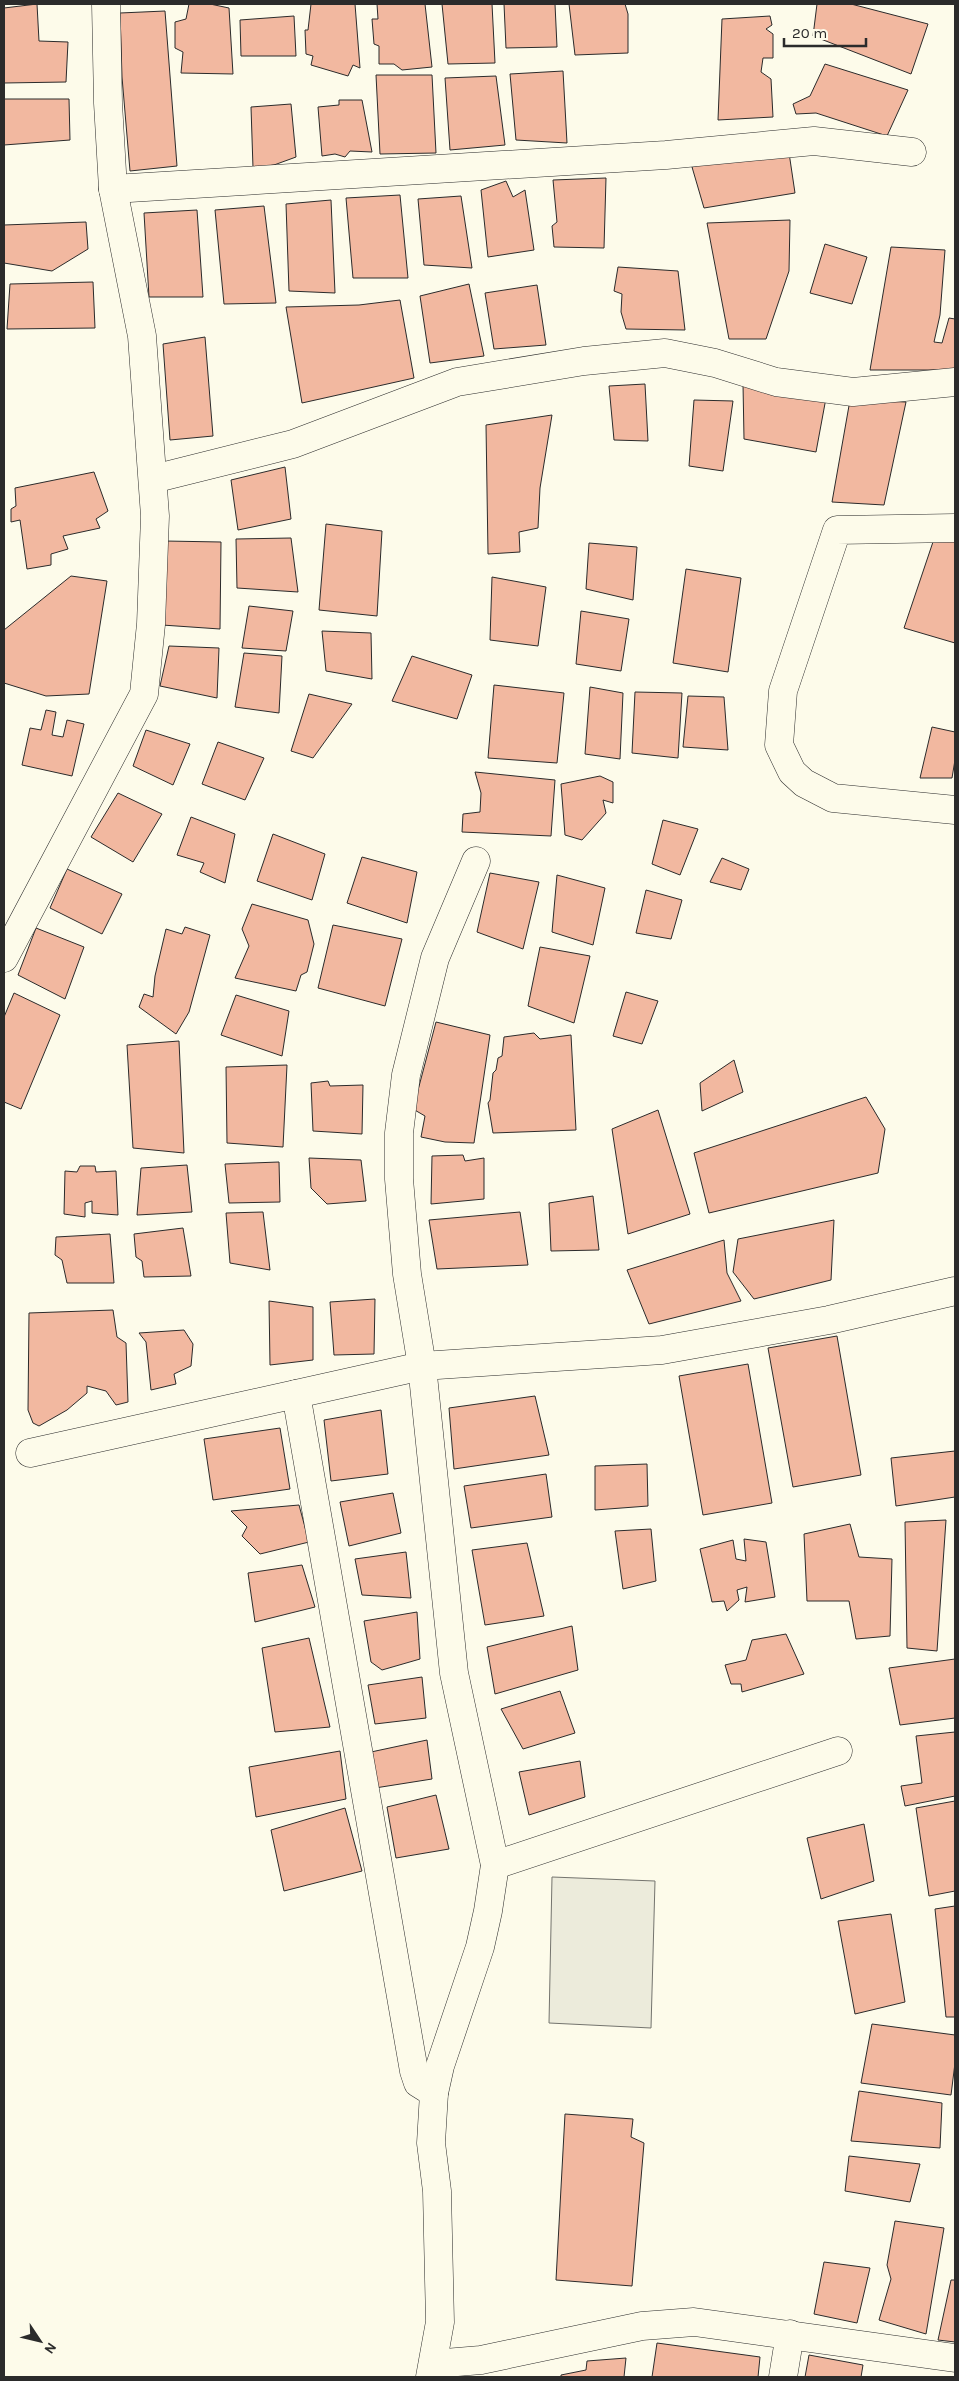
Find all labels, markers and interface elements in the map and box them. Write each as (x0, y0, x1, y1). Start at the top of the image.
scale bar (784, 15, 866, 47)
text: 20 m (792, 24, 827, 42)
north arrow (15, 2316, 65, 2366)
text: N (40, 2339, 60, 2357)

